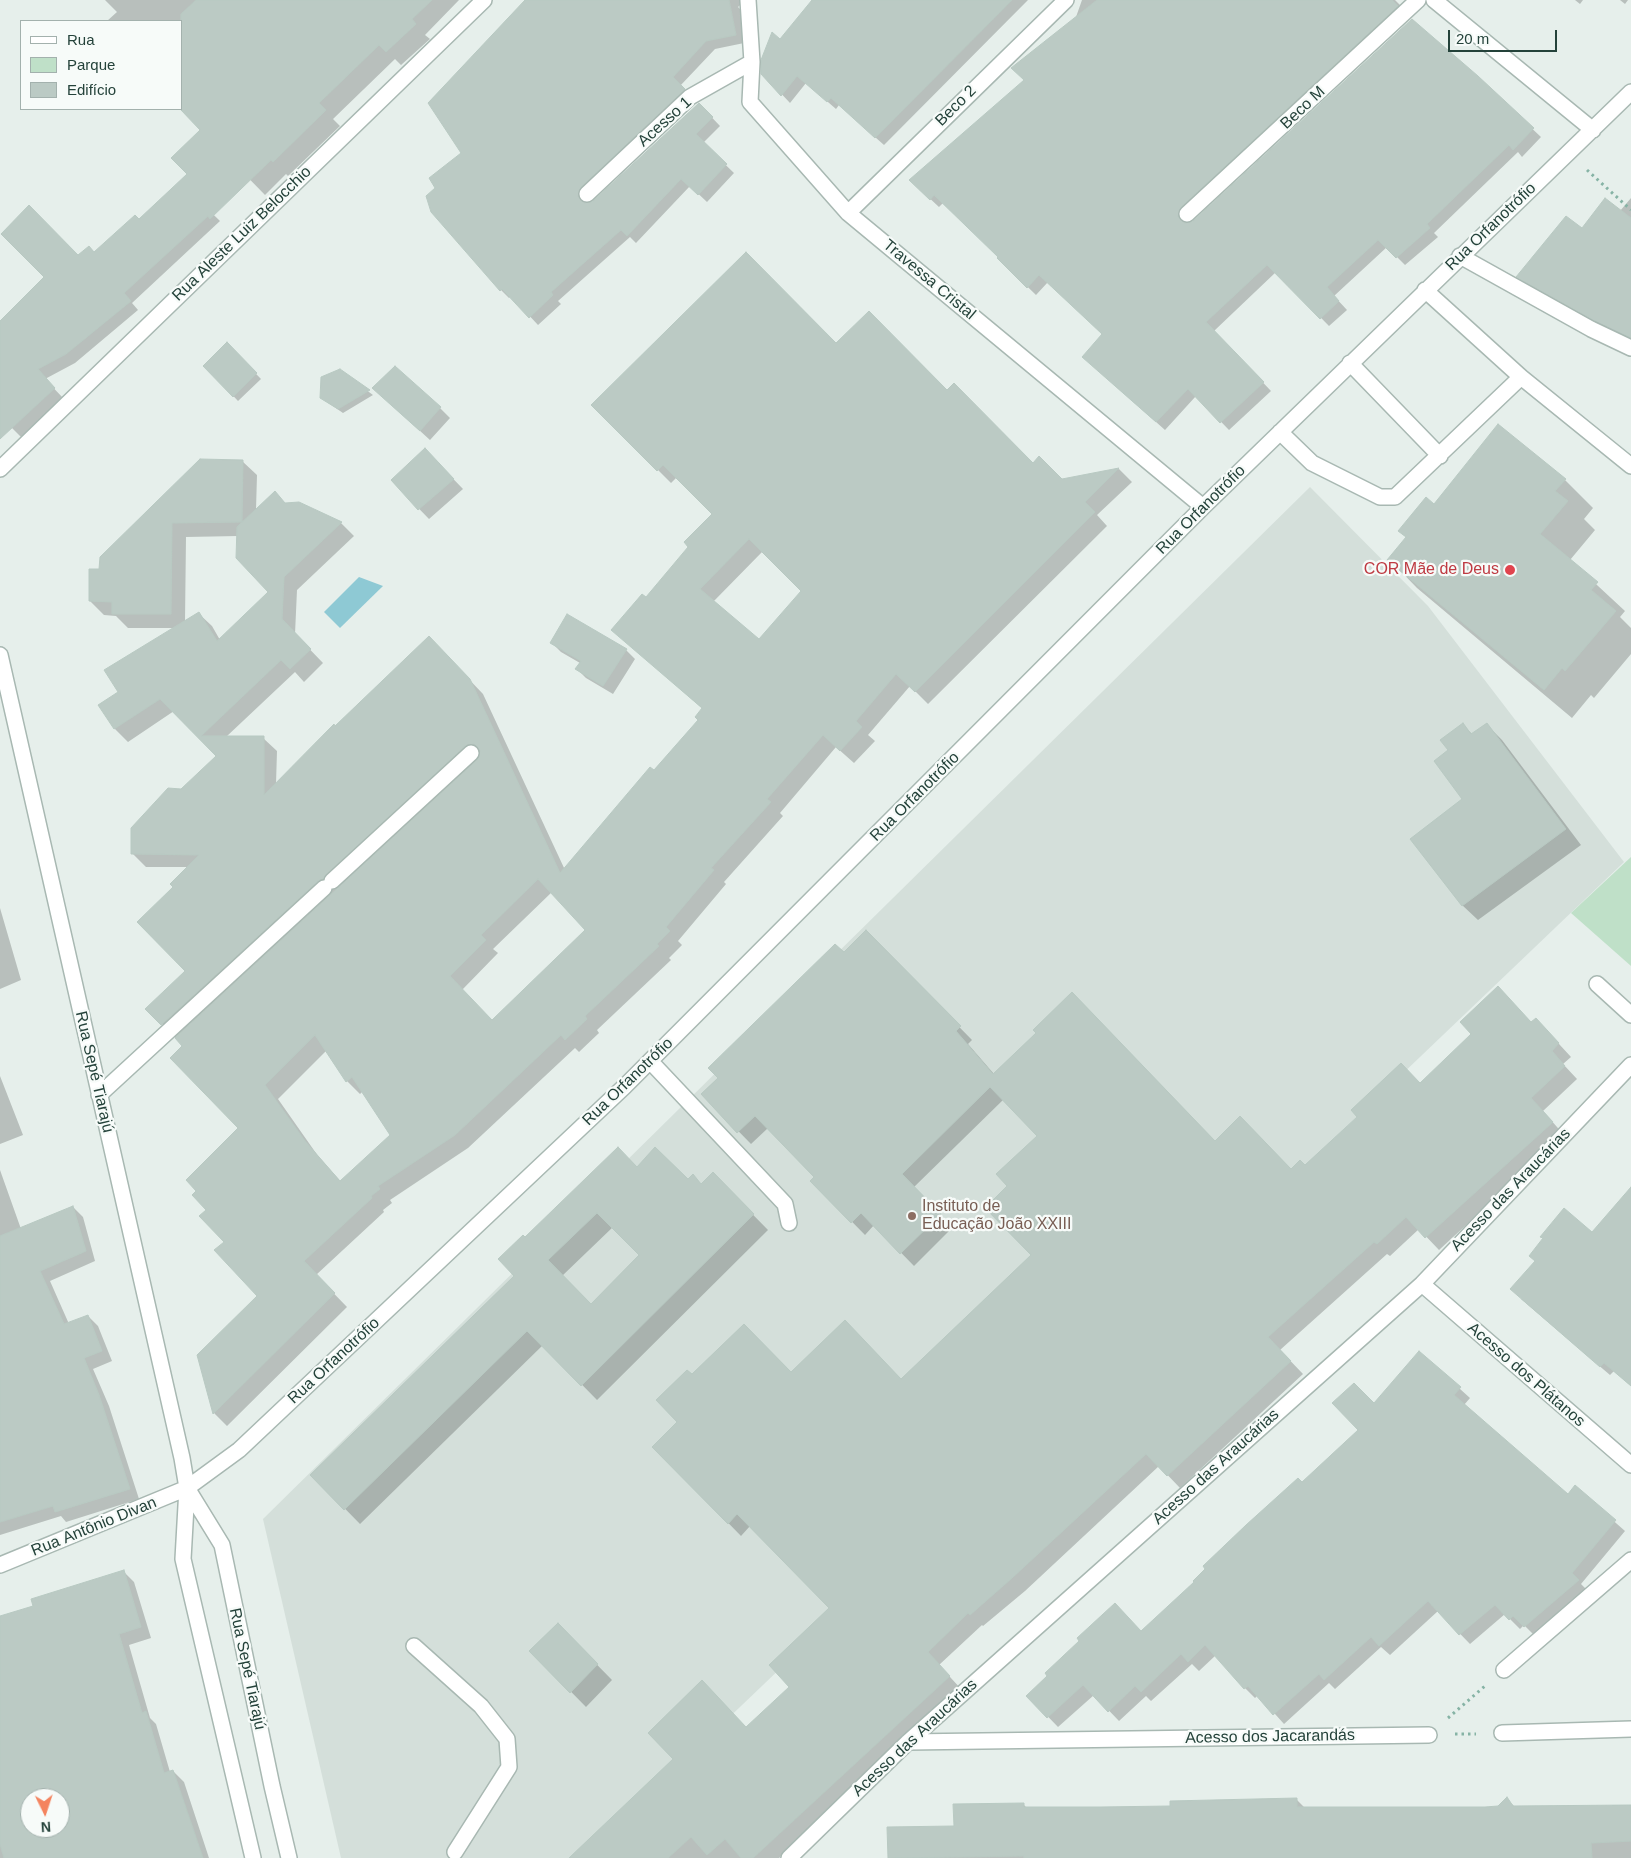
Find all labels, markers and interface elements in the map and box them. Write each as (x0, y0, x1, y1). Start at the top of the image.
legend (20, 20, 182, 110)
scale bar (1451, 20, 1560, 52)
text: 20 m (1456, 30, 1489, 47)
text: Rua (67, 31, 95, 48)
text: Parque (67, 56, 115, 73)
text: Edifício (67, 81, 116, 98)
street label: Beco 2 (932, 82, 980, 130)
street label: Beco M (1277, 82, 1329, 134)
street label: Acesso 1 (634, 93, 696, 151)
street label: Rua Aleste Luiz Belocchio (168, 163, 316, 305)
street label: Rua Orfanotrófio (1442, 179, 1540, 275)
street label: Travessa Cristal (879, 236, 979, 324)
street label: Rua Orfanotrófio (1152, 461, 1250, 559)
place label: COR Mãe de Deus (1364, 560, 1499, 580)
marker: COR Mãe de Deus (1503, 563, 1517, 577)
street label: Rua Orfanotrófio (866, 748, 964, 846)
street label: Rua Sepé Tiarajú (71, 1009, 117, 1135)
street label: Rua Orfanotrófio (579, 1034, 677, 1130)
street label: Acesso das Araucárias (1447, 1124, 1575, 1256)
place label: Instituto de Educação João XXIII (922, 1197, 1071, 1235)
marker: Instituto de Educação João XXIII (906, 1210, 918, 1222)
street label: Rua Orfanotrófio (284, 1314, 384, 1408)
street label: Acesso dos Plátanos (1463, 1319, 1589, 1431)
street label: Acesso das Araucárias (1149, 1405, 1283, 1529)
street label: Rua Antônio Divan (29, 1493, 159, 1561)
street label: Rua Sepé Tiarajú (225, 1606, 269, 1732)
street label: Acesso das Araucárias (849, 1675, 981, 1801)
street label: Acesso dos Jacarandás (1185, 1726, 1355, 1748)
north arrow (20, 1788, 70, 1838)
text: N (40, 1819, 52, 1835)

